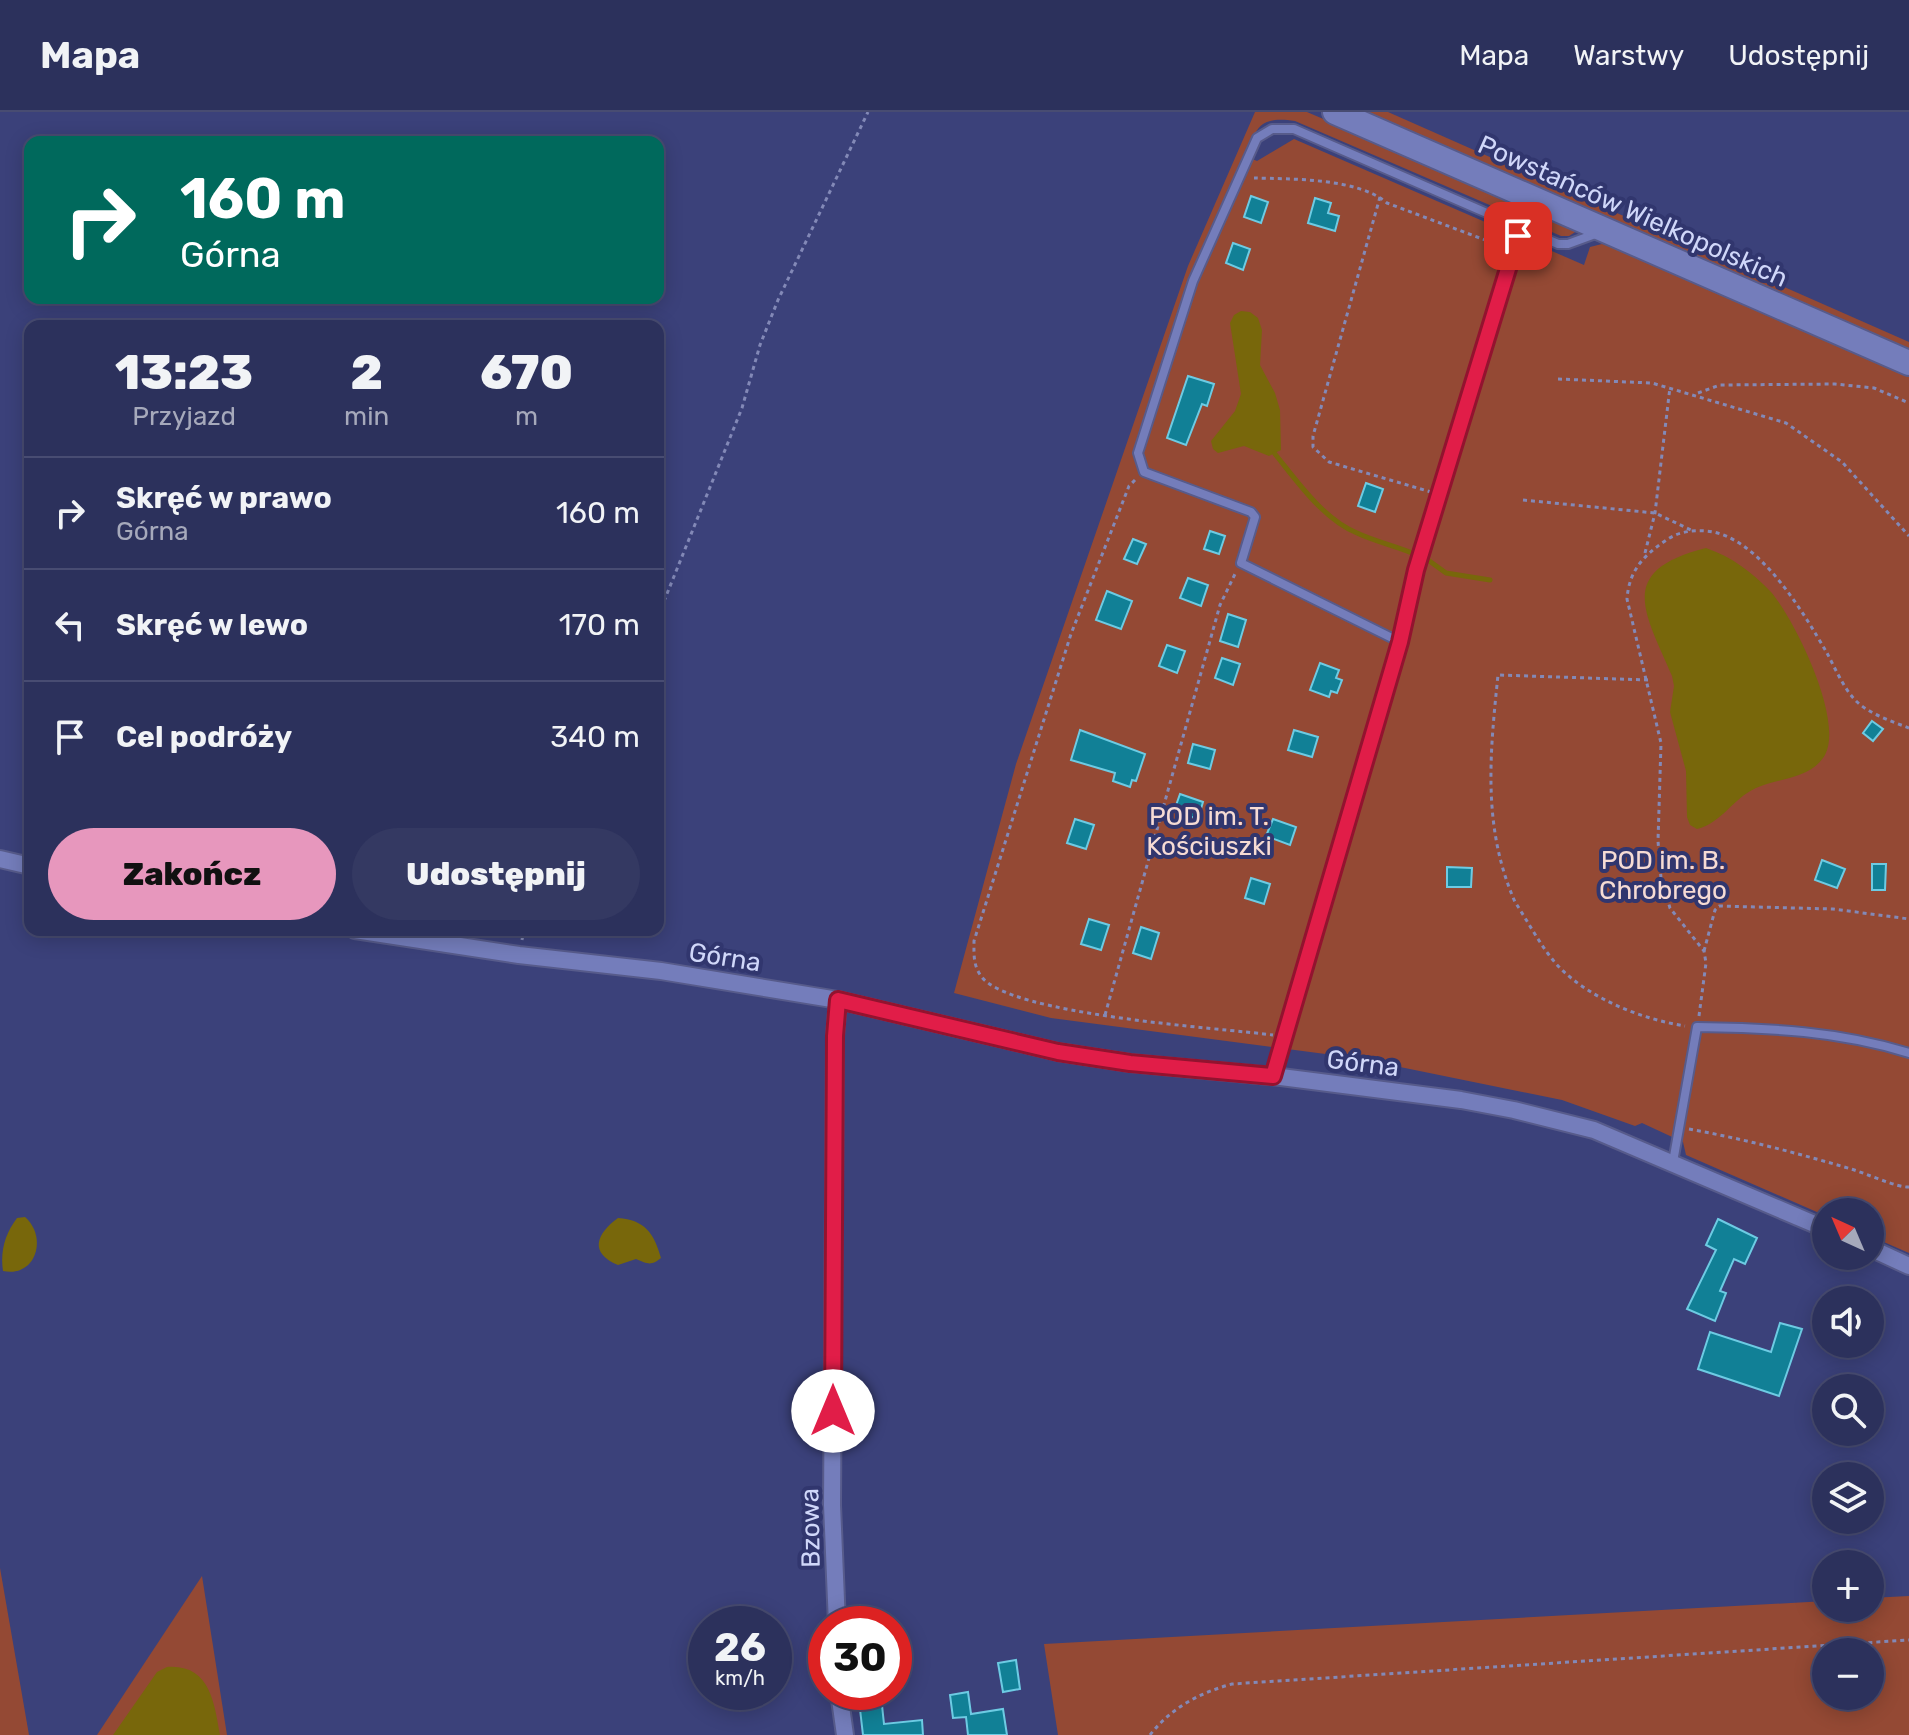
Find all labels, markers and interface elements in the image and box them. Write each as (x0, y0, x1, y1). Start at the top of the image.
text: Mapa (40, 32, 140, 78)
text: Mapa (1459, 39, 1529, 72)
text: Warstwy (1573, 39, 1684, 72)
text: Udostępnij (1728, 39, 1869, 72)
street label: Powstańców Wielkopolskich (1473, 129, 1793, 294)
text: 160 m (180, 166, 346, 232)
icon: right (48, 168, 152, 272)
pin (1484, 202, 1552, 270)
icon: arrive (1496, 214, 1540, 258)
text: Górna (180, 233, 281, 276)
text: 13:23 (115, 344, 253, 401)
text: 2 (350, 344, 383, 401)
text: 670 (480, 344, 573, 401)
text: Przyjazd (132, 401, 236, 432)
text: min (344, 401, 389, 432)
text: m (515, 401, 538, 432)
text: Skręć w prawo (116, 480, 332, 516)
icon: right (48, 491, 92, 535)
text: 160 m (556, 495, 640, 531)
text: Górna (116, 516, 189, 547)
icon: left (48, 603, 92, 647)
text: Skręć w lewo (116, 607, 308, 643)
text: 170 m (559, 607, 640, 643)
icon: arrive (48, 715, 92, 759)
text: Cel podróży (116, 719, 292, 755)
text: 340 m (550, 719, 640, 755)
park label: POD im. T. Kościuszki (1146, 801, 1272, 862)
button: Zakończ (48, 828, 336, 920)
button: Udostępnij (352, 828, 640, 920)
park label: POD im. B. Chrobrego (1599, 845, 1727, 906)
street label: Górna (687, 937, 763, 978)
street label: Górna (1325, 1044, 1401, 1083)
north arrow (1812, 1198, 1884, 1270)
map controls (1812, 1198, 1884, 1710)
button: sound (1812, 1286, 1884, 1358)
position arrow (791, 1369, 875, 1453)
button: search (1812, 1374, 1884, 1446)
button: layers (1812, 1462, 1884, 1534)
street label: Bzowa (794, 1488, 827, 1568)
button: + (1812, 1550, 1884, 1622)
speed limit sign: 30 (808, 1606, 912, 1710)
text: 26 (714, 1624, 766, 1671)
button: − (1812, 1638, 1884, 1710)
text: km/h (715, 1666, 765, 1690)

